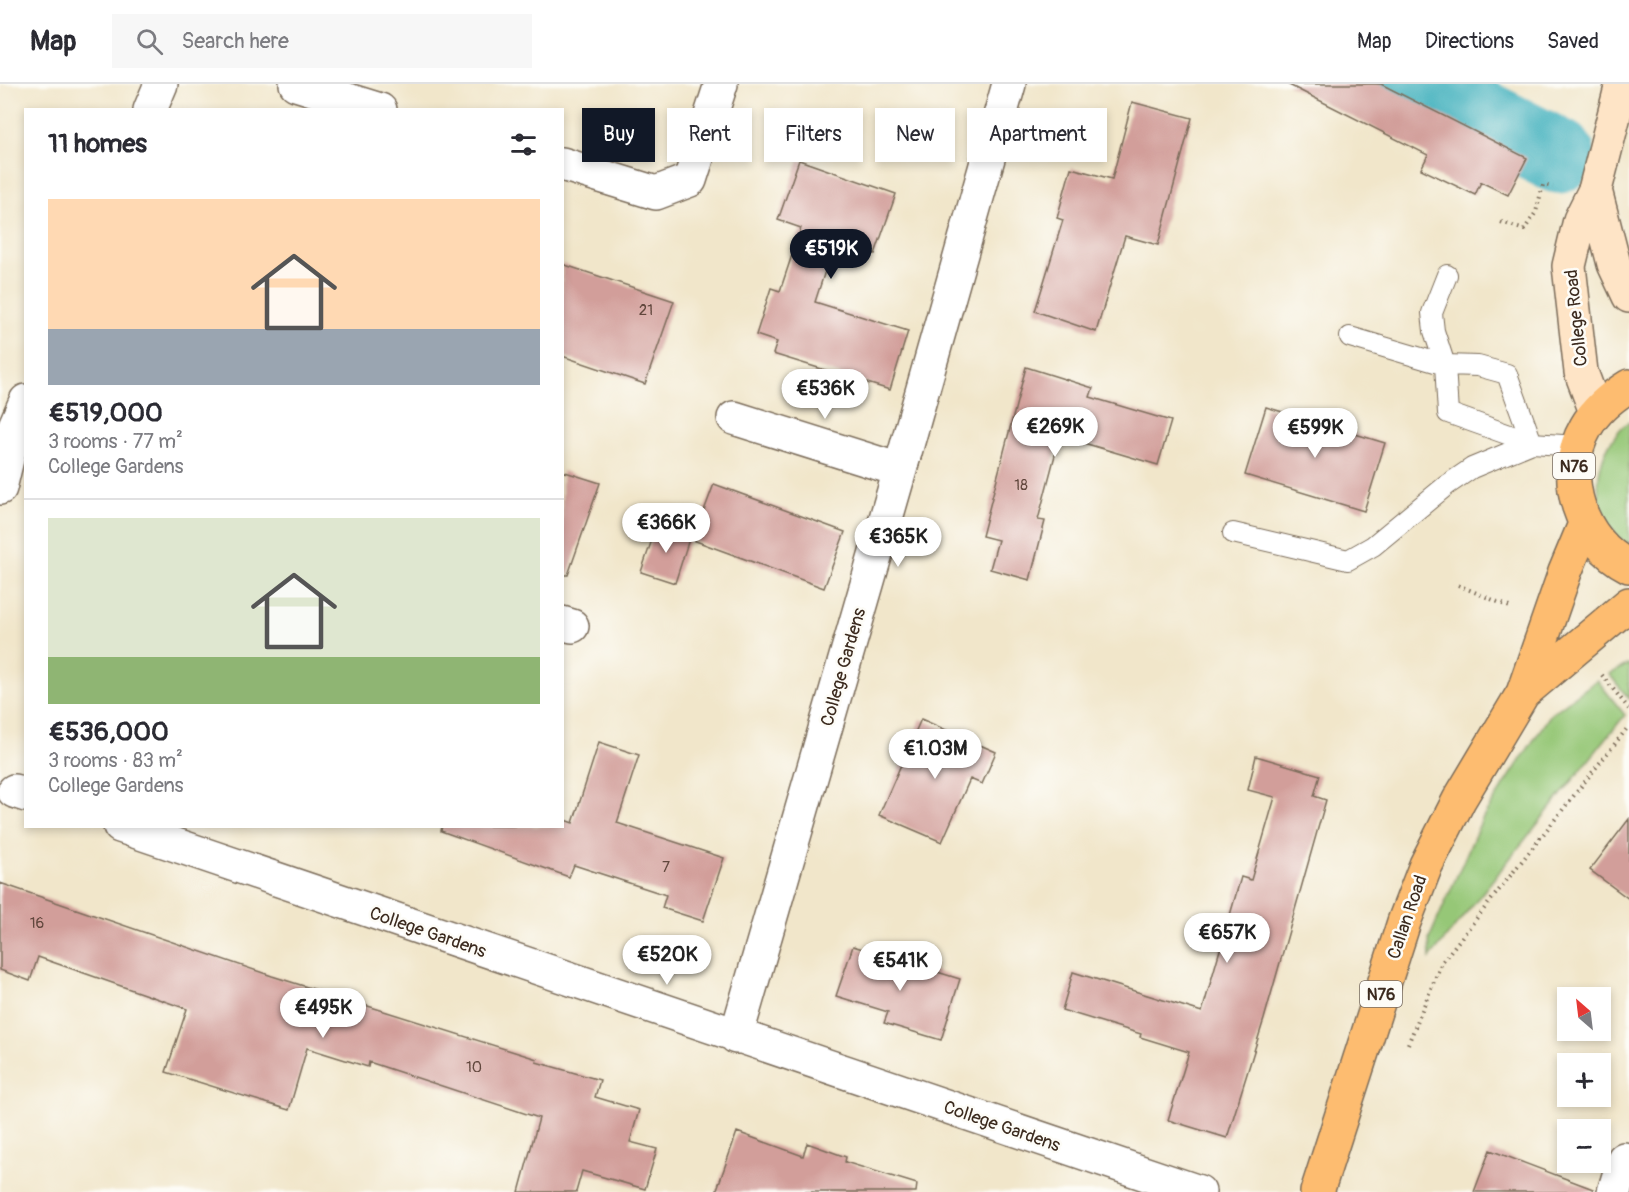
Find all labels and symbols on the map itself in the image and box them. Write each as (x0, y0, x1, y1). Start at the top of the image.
pin: €519K (789, 229, 873, 280)
street label: College Road (1560, 268, 1593, 368)
house number: 21 (639, 301, 653, 320)
pin: €536K (783, 369, 867, 420)
pin: €269K (1013, 407, 1097, 458)
pin: €599K (1273, 408, 1357, 459)
road number: N76 (1553, 453, 1595, 479)
house number: 18 (1014, 476, 1028, 495)
pin: €366K (624, 503, 708, 554)
pin: €365K (856, 517, 940, 568)
street label: College Gardens (816, 605, 871, 729)
pin: €1.03M (886, 729, 984, 780)
house number: 7 (662, 858, 670, 877)
street label: Callan Road (1382, 872, 1433, 962)
street label: College Gardens (367, 902, 489, 963)
pin: €657K (1185, 913, 1269, 964)
house number: 16 (30, 914, 44, 933)
pin: €520K (625, 935, 709, 986)
pin: €541K (858, 941, 942, 992)
road number: N76 (1360, 981, 1402, 1007)
north arrow (1557, 987, 1611, 1041)
pin: €495K (281, 988, 365, 1039)
house number: 10 (466, 1058, 482, 1077)
street label: College Gardens (941, 1096, 1063, 1157)

